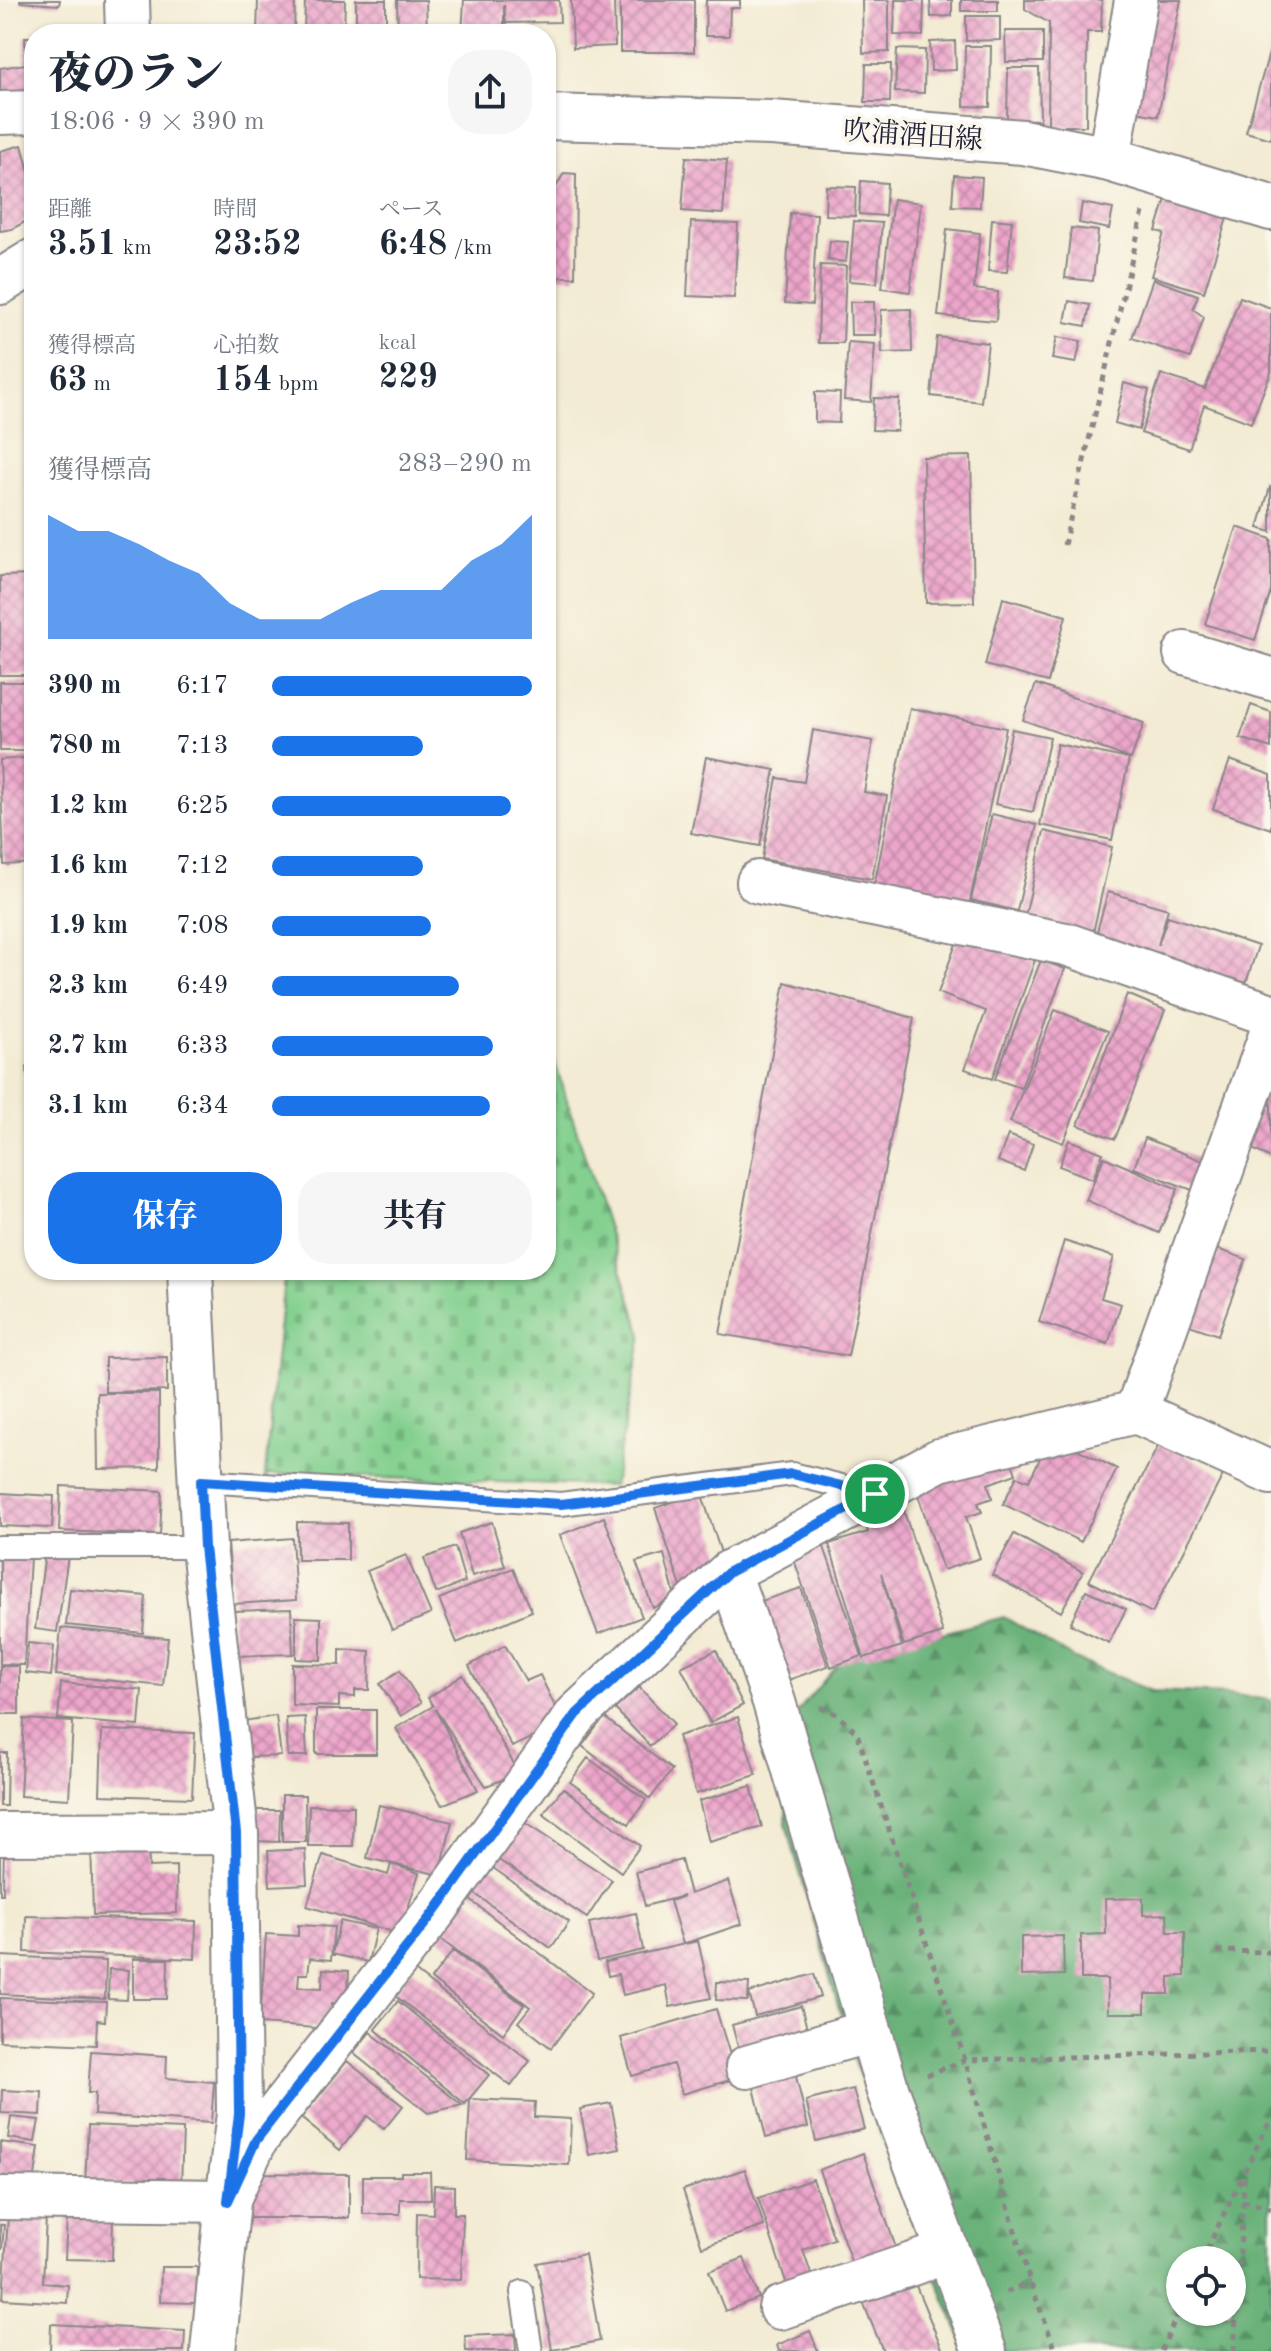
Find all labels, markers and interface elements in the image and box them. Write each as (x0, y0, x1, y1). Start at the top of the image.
button: share (448, 50, 532, 134)
text: 夜のラン (48, 54, 224, 98)
text: 18:06 · 9 × 390 m (48, 109, 265, 135)
street label: 吹浦酒田線 (842, 115, 984, 156)
text: 距離 (48, 199, 92, 221)
text: 時間 (213, 199, 257, 221)
text: ペース (379, 199, 444, 221)
text: 3.51 (48, 228, 117, 262)
text: 23:52 (213, 228, 302, 262)
text: 6:48 (379, 228, 447, 262)
text: km (117, 237, 152, 259)
text: /km (447, 237, 492, 259)
text: kcal (379, 332, 417, 354)
text: 獲得標高 (48, 335, 136, 357)
text: 心拍数 (213, 335, 279, 357)
text: 229 (379, 361, 438, 395)
text: 63 (48, 364, 87, 398)
text: 154 (213, 364, 273, 398)
text: m (87, 373, 111, 395)
text: bpm (273, 373, 319, 395)
text: 283–290 m (397, 451, 532, 477)
text: 獲得標高 (48, 458, 152, 484)
text: 390 m (48, 673, 121, 699)
text: 6:17 (176, 673, 229, 699)
text: 780 m (48, 733, 121, 759)
text: 7:13 (176, 733, 229, 759)
text: 1.2 km (48, 793, 128, 819)
text: 6:25 (176, 793, 229, 819)
text: 1.6 km (48, 853, 128, 879)
text: 7:12 (176, 853, 229, 879)
text: 1.9 km (48, 913, 128, 939)
text: 7:08 (176, 913, 229, 939)
text: 2.3 km (48, 973, 128, 999)
text: 6:49 (176, 973, 229, 999)
text: 2.7 km (48, 1033, 128, 1059)
text: 6:33 (176, 1033, 229, 1059)
text: 3.1 km (48, 1093, 128, 1119)
text: 6:34 (176, 1093, 229, 1119)
button: 保存 (48, 1172, 282, 1264)
button: 共有 (298, 1172, 532, 1264)
pin (841, 1460, 909, 1528)
icon: arrive (853, 1472, 897, 1516)
map controls (1166, 2246, 1246, 2326)
button: locate (1166, 2246, 1246, 2326)

